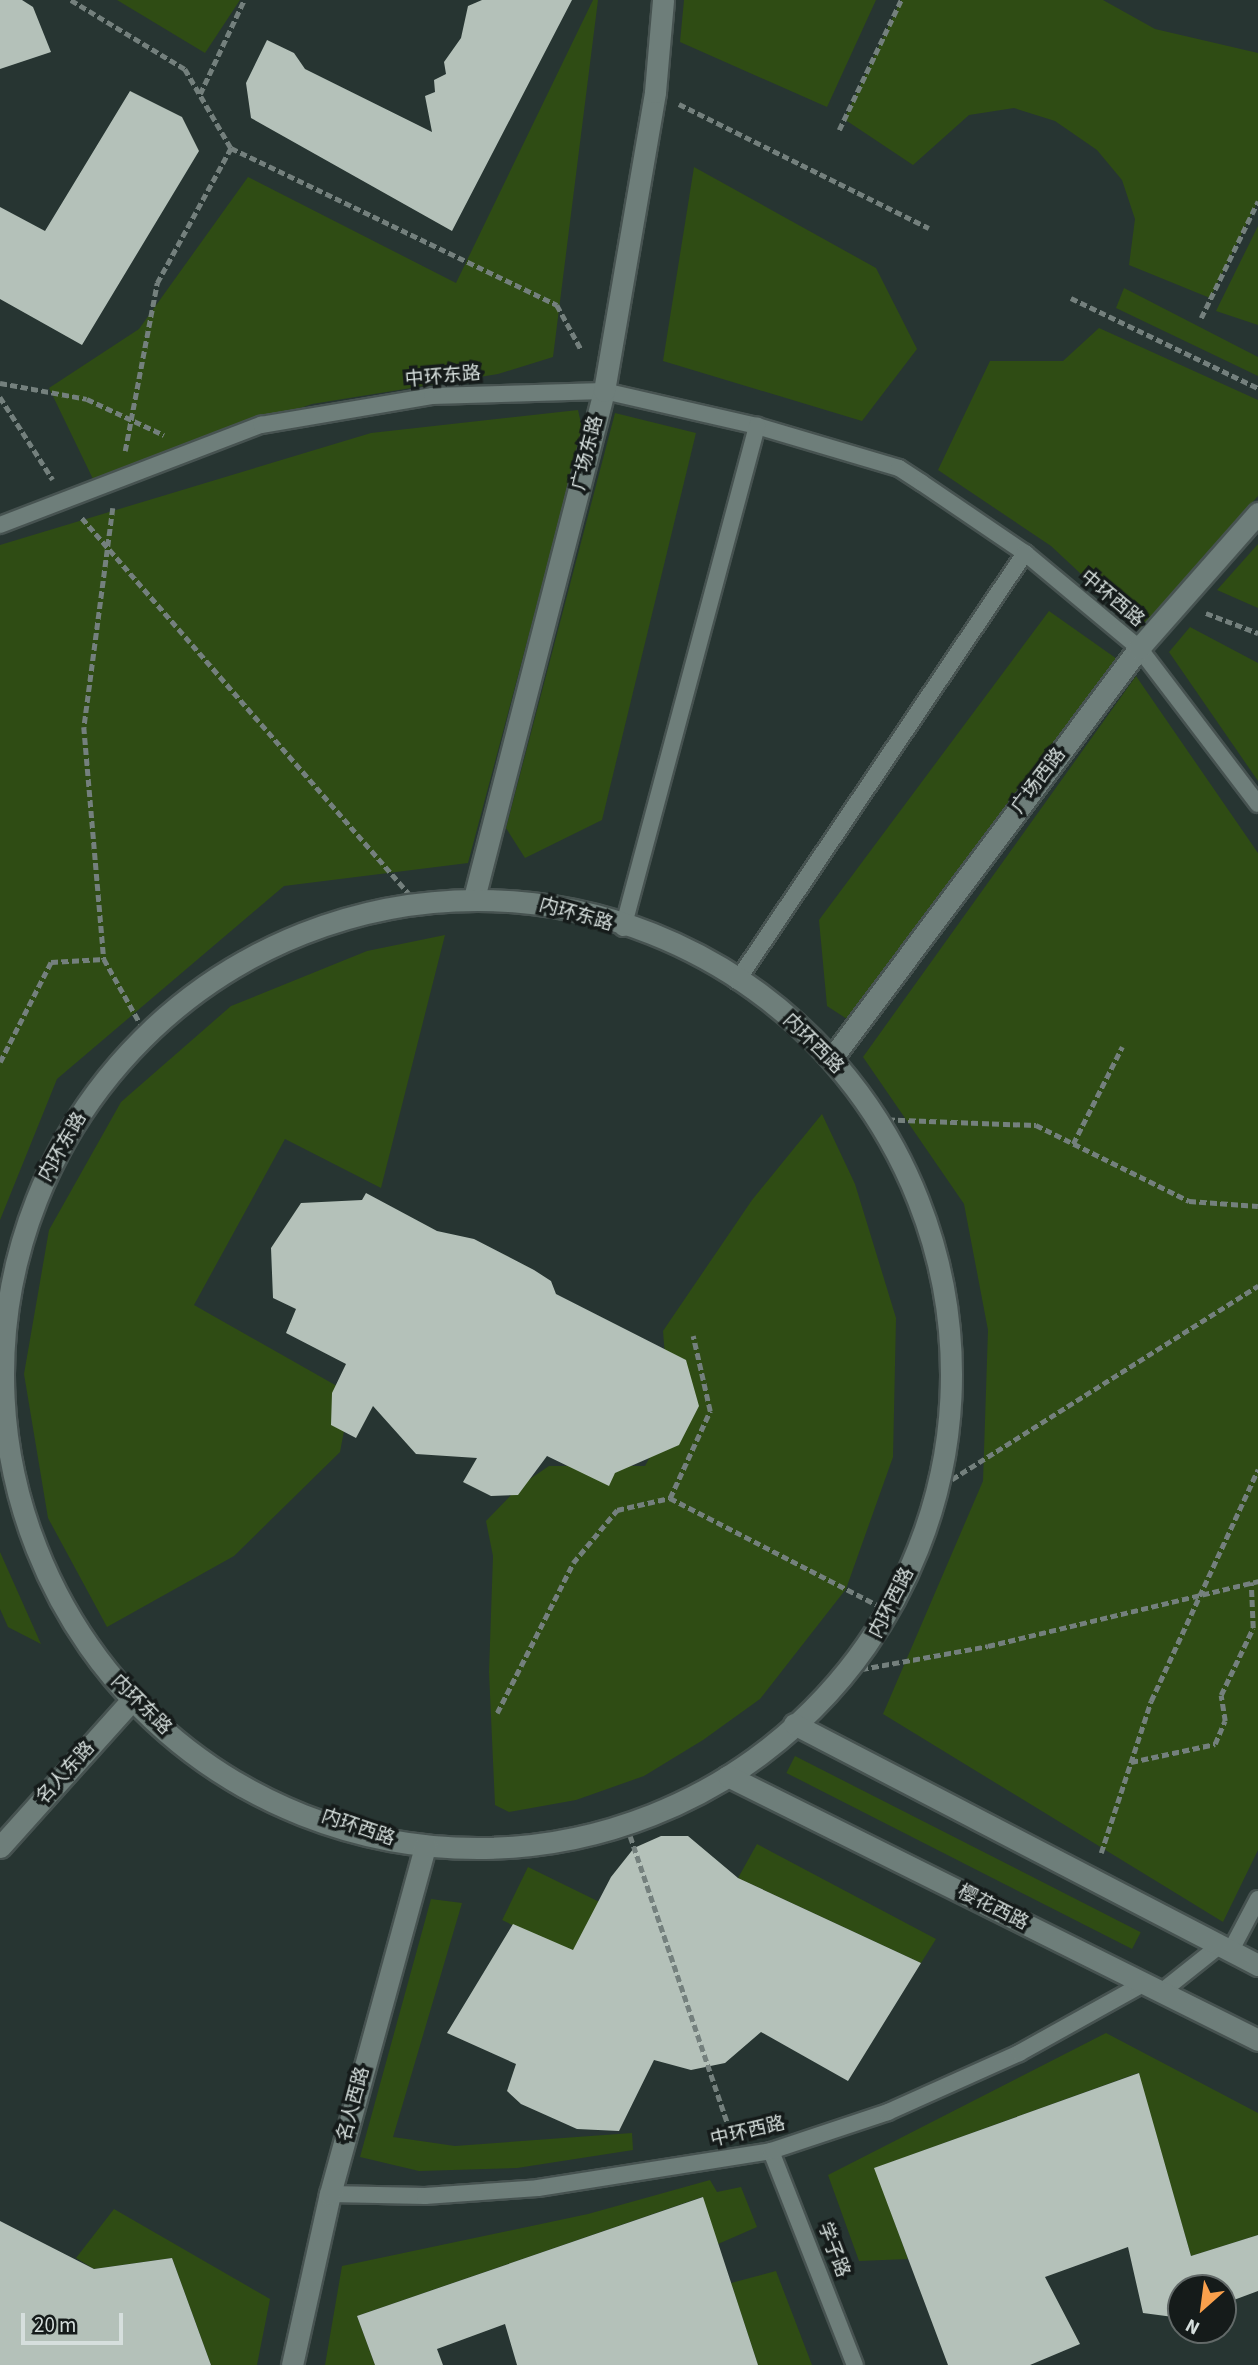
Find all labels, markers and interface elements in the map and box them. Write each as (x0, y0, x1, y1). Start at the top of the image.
street label: 中环东路 (404, 362, 482, 392)
street label: 广场东路 (568, 413, 608, 493)
street label: 中环西路 (1076, 566, 1148, 632)
street label: 广场西路 (1007, 744, 1071, 818)
street label: 内环东路 (536, 894, 616, 936)
street label: 内环西路 (778, 1009, 848, 1079)
street label: 内环东路 (34, 1108, 92, 1186)
street label: 内环西路 (865, 1564, 919, 1642)
street label: 内环东路 (106, 1670, 176, 1740)
street label: 名人东路 (32, 1737, 100, 1809)
street label: 内环西路 (318, 1805, 398, 1851)
street label: 樱花西路 (954, 1881, 1032, 1935)
street label: 名人西路 (333, 2064, 375, 2144)
street label: 中环西路 (708, 2112, 788, 2152)
street label: 学子路 (812, 2219, 854, 2281)
north arrow (1167, 2274, 1237, 2344)
scale bar (24, 2298, 126, 2342)
text: 20 m (34, 2310, 76, 2340)
text: N (1181, 2311, 1205, 2341)

